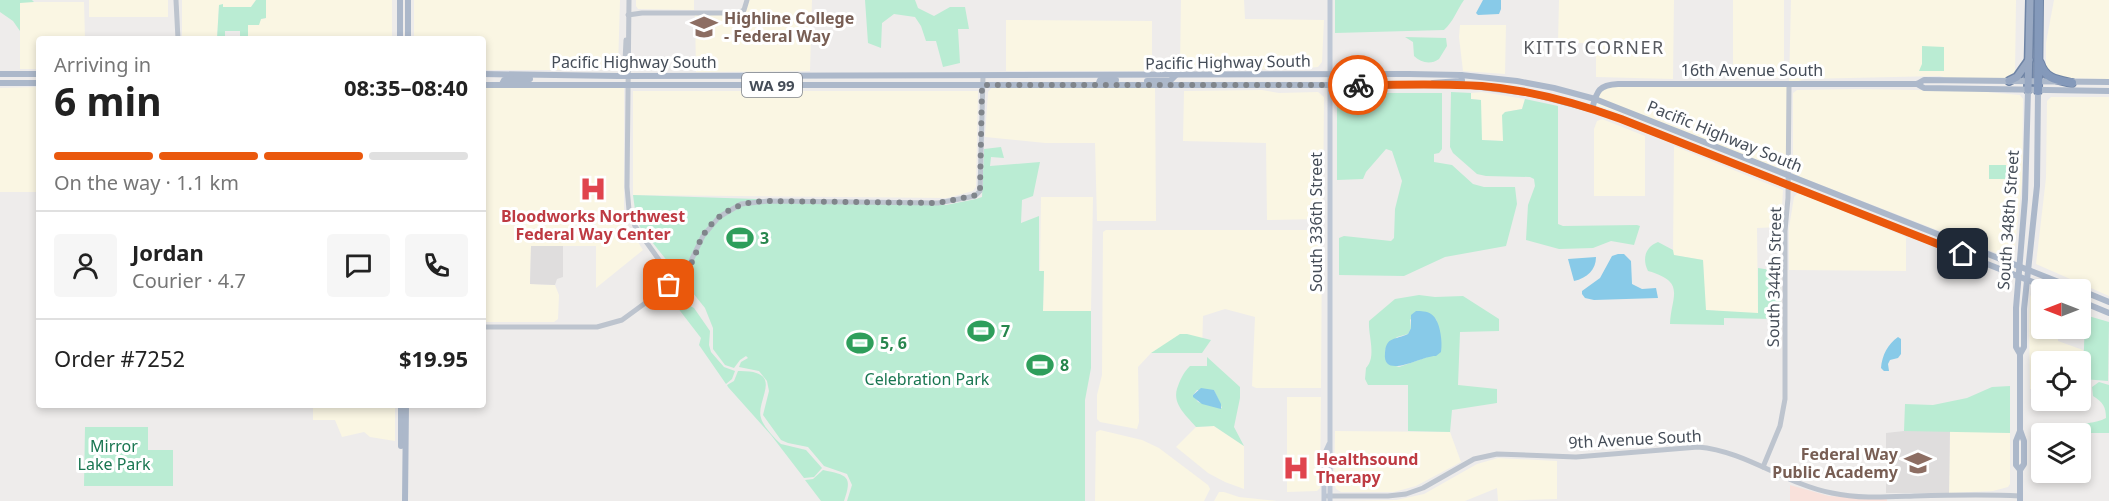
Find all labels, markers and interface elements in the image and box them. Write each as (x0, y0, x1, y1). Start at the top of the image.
place label: Highline College - Federal Way (724, 7, 854, 47)
school or university icon: Highline College - Federal Way (689, 12, 719, 42)
district label: KITTS CORNER (1523, 35, 1665, 59)
street label: Pacific Highway South (1145, 50, 1311, 74)
text: Arriving in (54, 51, 151, 78)
street label: Pacific Highway South (551, 51, 717, 73)
courier (1328, 55, 1388, 115)
street label: 16th Avenue South (1681, 59, 1823, 81)
icon: bike (1342, 69, 1375, 102)
text: 08:35–08:40 (344, 72, 468, 102)
road number: WA 99 (742, 73, 802, 97)
text: 6 min (54, 74, 161, 127)
street label: Pacific Highway South (1644, 95, 1806, 177)
street label: South 348th Street (1992, 149, 2024, 291)
street label: South 336th Street (1305, 152, 1327, 292)
text: On the way · 1.1 km (54, 169, 239, 196)
hospital icon: Bloodworks Northwest Federal Way Center (578, 174, 608, 204)
place label: Bloodworks Northwest Federal Way Center (501, 205, 685, 245)
street label: South 344th Street (1762, 207, 1786, 347)
sports icon: 3 (725, 223, 755, 253)
place label: 3 (760, 227, 769, 249)
pin (1937, 228, 1988, 279)
button: person (54, 234, 117, 297)
button: chat (327, 234, 390, 297)
button: phone (405, 234, 468, 297)
text: Jordan (132, 237, 204, 267)
icon: home (1946, 237, 1979, 270)
pin (643, 259, 694, 310)
text: Courier · 4.7 (132, 267, 246, 294)
icon: bag (652, 268, 685, 301)
north arrow (2031, 279, 2091, 339)
map controls (2031, 279, 2091, 483)
sports icon: 7 (966, 316, 996, 346)
place label: 7 (1001, 320, 1010, 342)
sports icon: 5, 6 (845, 328, 875, 358)
place label: 5, 6 (880, 332, 907, 354)
text: Order #7252 (54, 343, 185, 373)
text: $19.95 (399, 343, 468, 373)
sports icon: 8 (1025, 350, 1055, 380)
button: locate (2031, 351, 2091, 411)
place label: 8 (1060, 354, 1069, 376)
park label: Celebration Park (865, 368, 990, 390)
button: layers (2031, 423, 2091, 483)
street label: 9th Avenue South (1568, 425, 1702, 453)
park label: Mirror Lake Park (78, 435, 151, 475)
place label: Federal Way Public Academy (1772, 443, 1899, 483)
place label: Healthsound Therapy (1316, 448, 1418, 488)
school or university icon: Federal Way Public Academy (1903, 448, 1933, 478)
hospital icon: Healthsound Therapy (1281, 453, 1311, 483)

